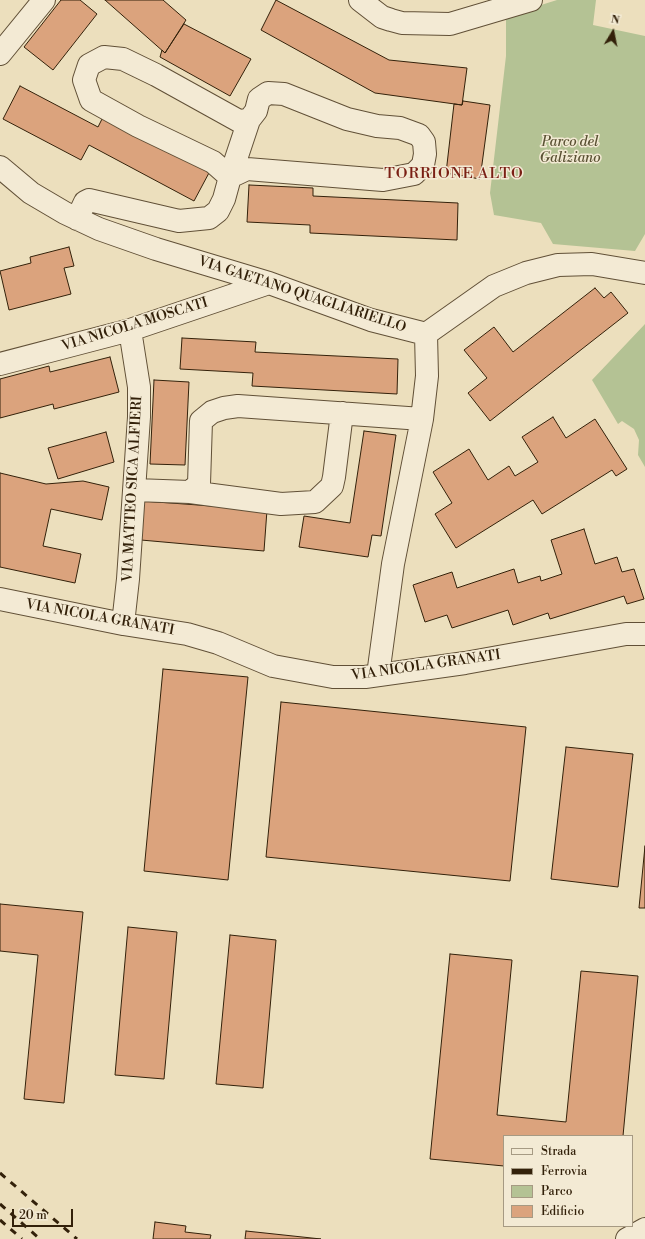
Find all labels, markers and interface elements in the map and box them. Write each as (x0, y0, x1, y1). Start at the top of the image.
north arrow (593, 12, 633, 52)
text: N (610, 13, 621, 28)
park label: Parco del Galiziano (539, 135, 601, 168)
district label: TORRIONE ALTO (384, 165, 524, 183)
street label: VIA GAETANO QUAGLIARIELLO (196, 253, 408, 337)
street label: VIA NICOLA MOSCATI (60, 295, 210, 355)
street label: VIA MATTEO SICA ALFIERI (120, 395, 146, 583)
street label: VIA NICOLA GRANATI (24, 597, 176, 639)
street label: VIA NICOLA GRANATI (350, 647, 502, 685)
legend (503, 1135, 633, 1227)
text: Strada (541, 1144, 576, 1159)
text: Ferrovia (541, 1164, 587, 1179)
text: Parco (541, 1184, 573, 1199)
scale bar (14, 1201, 75, 1227)
text: Edificio (541, 1204, 584, 1219)
text: 20 m (19, 1208, 47, 1223)

